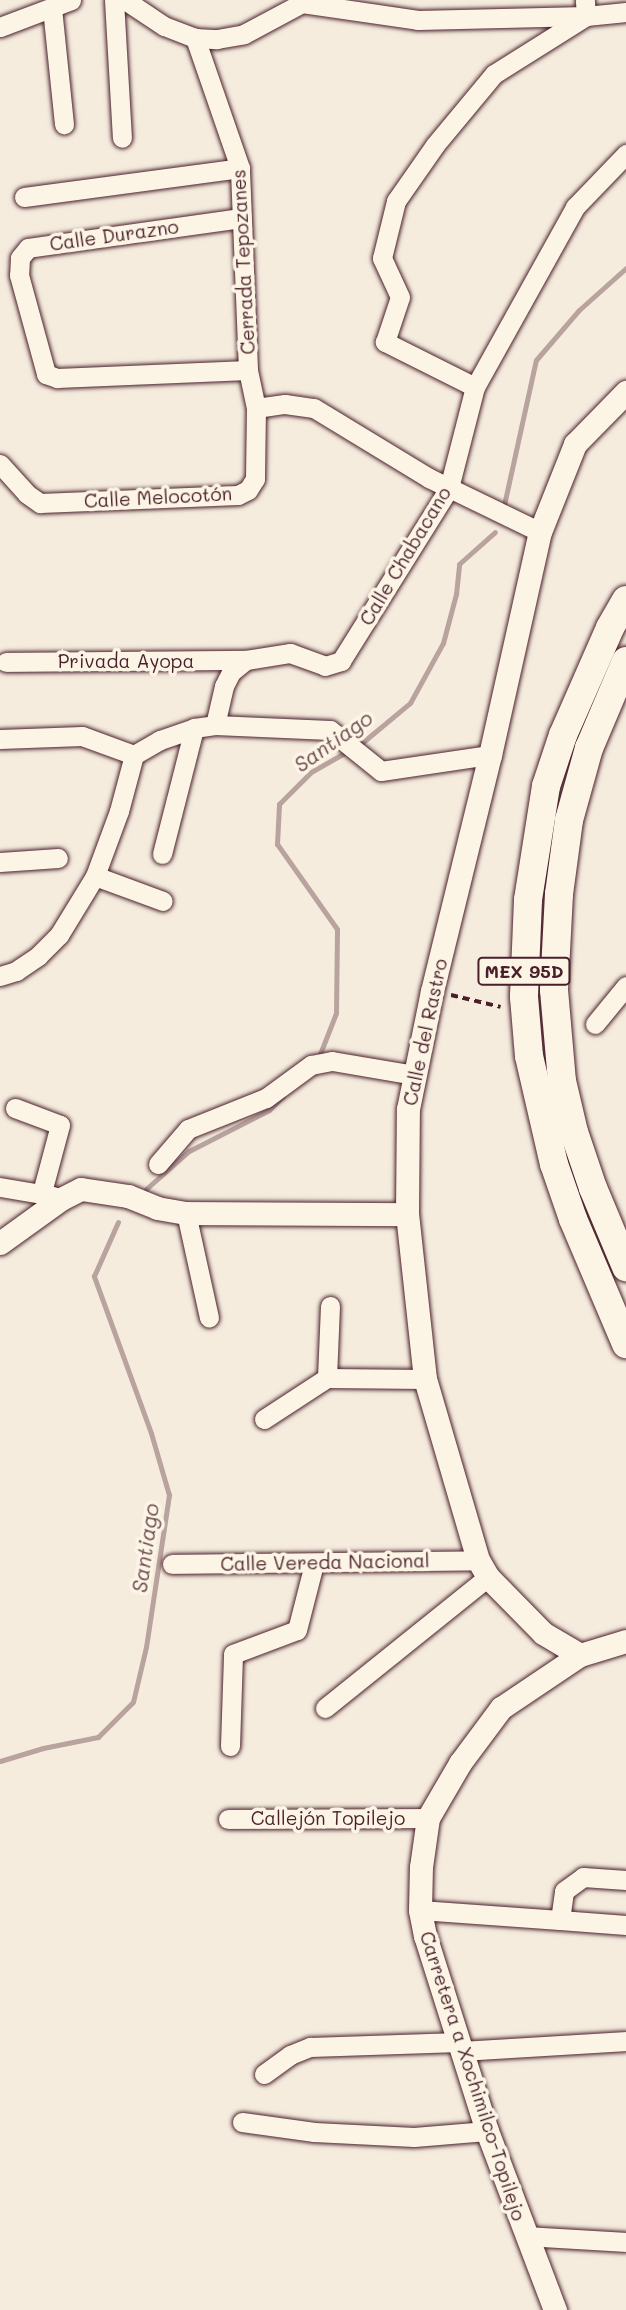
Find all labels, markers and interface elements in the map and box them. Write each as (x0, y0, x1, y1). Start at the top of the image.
street label: Cerrada Tepozanes (227, 169, 259, 355)
street label: Calle Durazno (48, 215, 180, 255)
street label: Calle Melocotón (83, 482, 233, 512)
street label: Calle Chabacano (355, 483, 455, 629)
street label: Privada Ayopa (58, 650, 194, 672)
water label: Santiago (289, 705, 377, 777)
street label: Calle del Rastro (398, 956, 452, 1108)
road number: MEX 95D (477, 956, 571, 986)
water label: Santiago (126, 1502, 164, 1594)
street label: Calle Vereda Nacional (220, 1549, 430, 1575)
street label: Callejón Topilejo (251, 1807, 405, 1829)
street label: Carretera a Xochimilco-Topilejo (415, 1928, 531, 2224)

